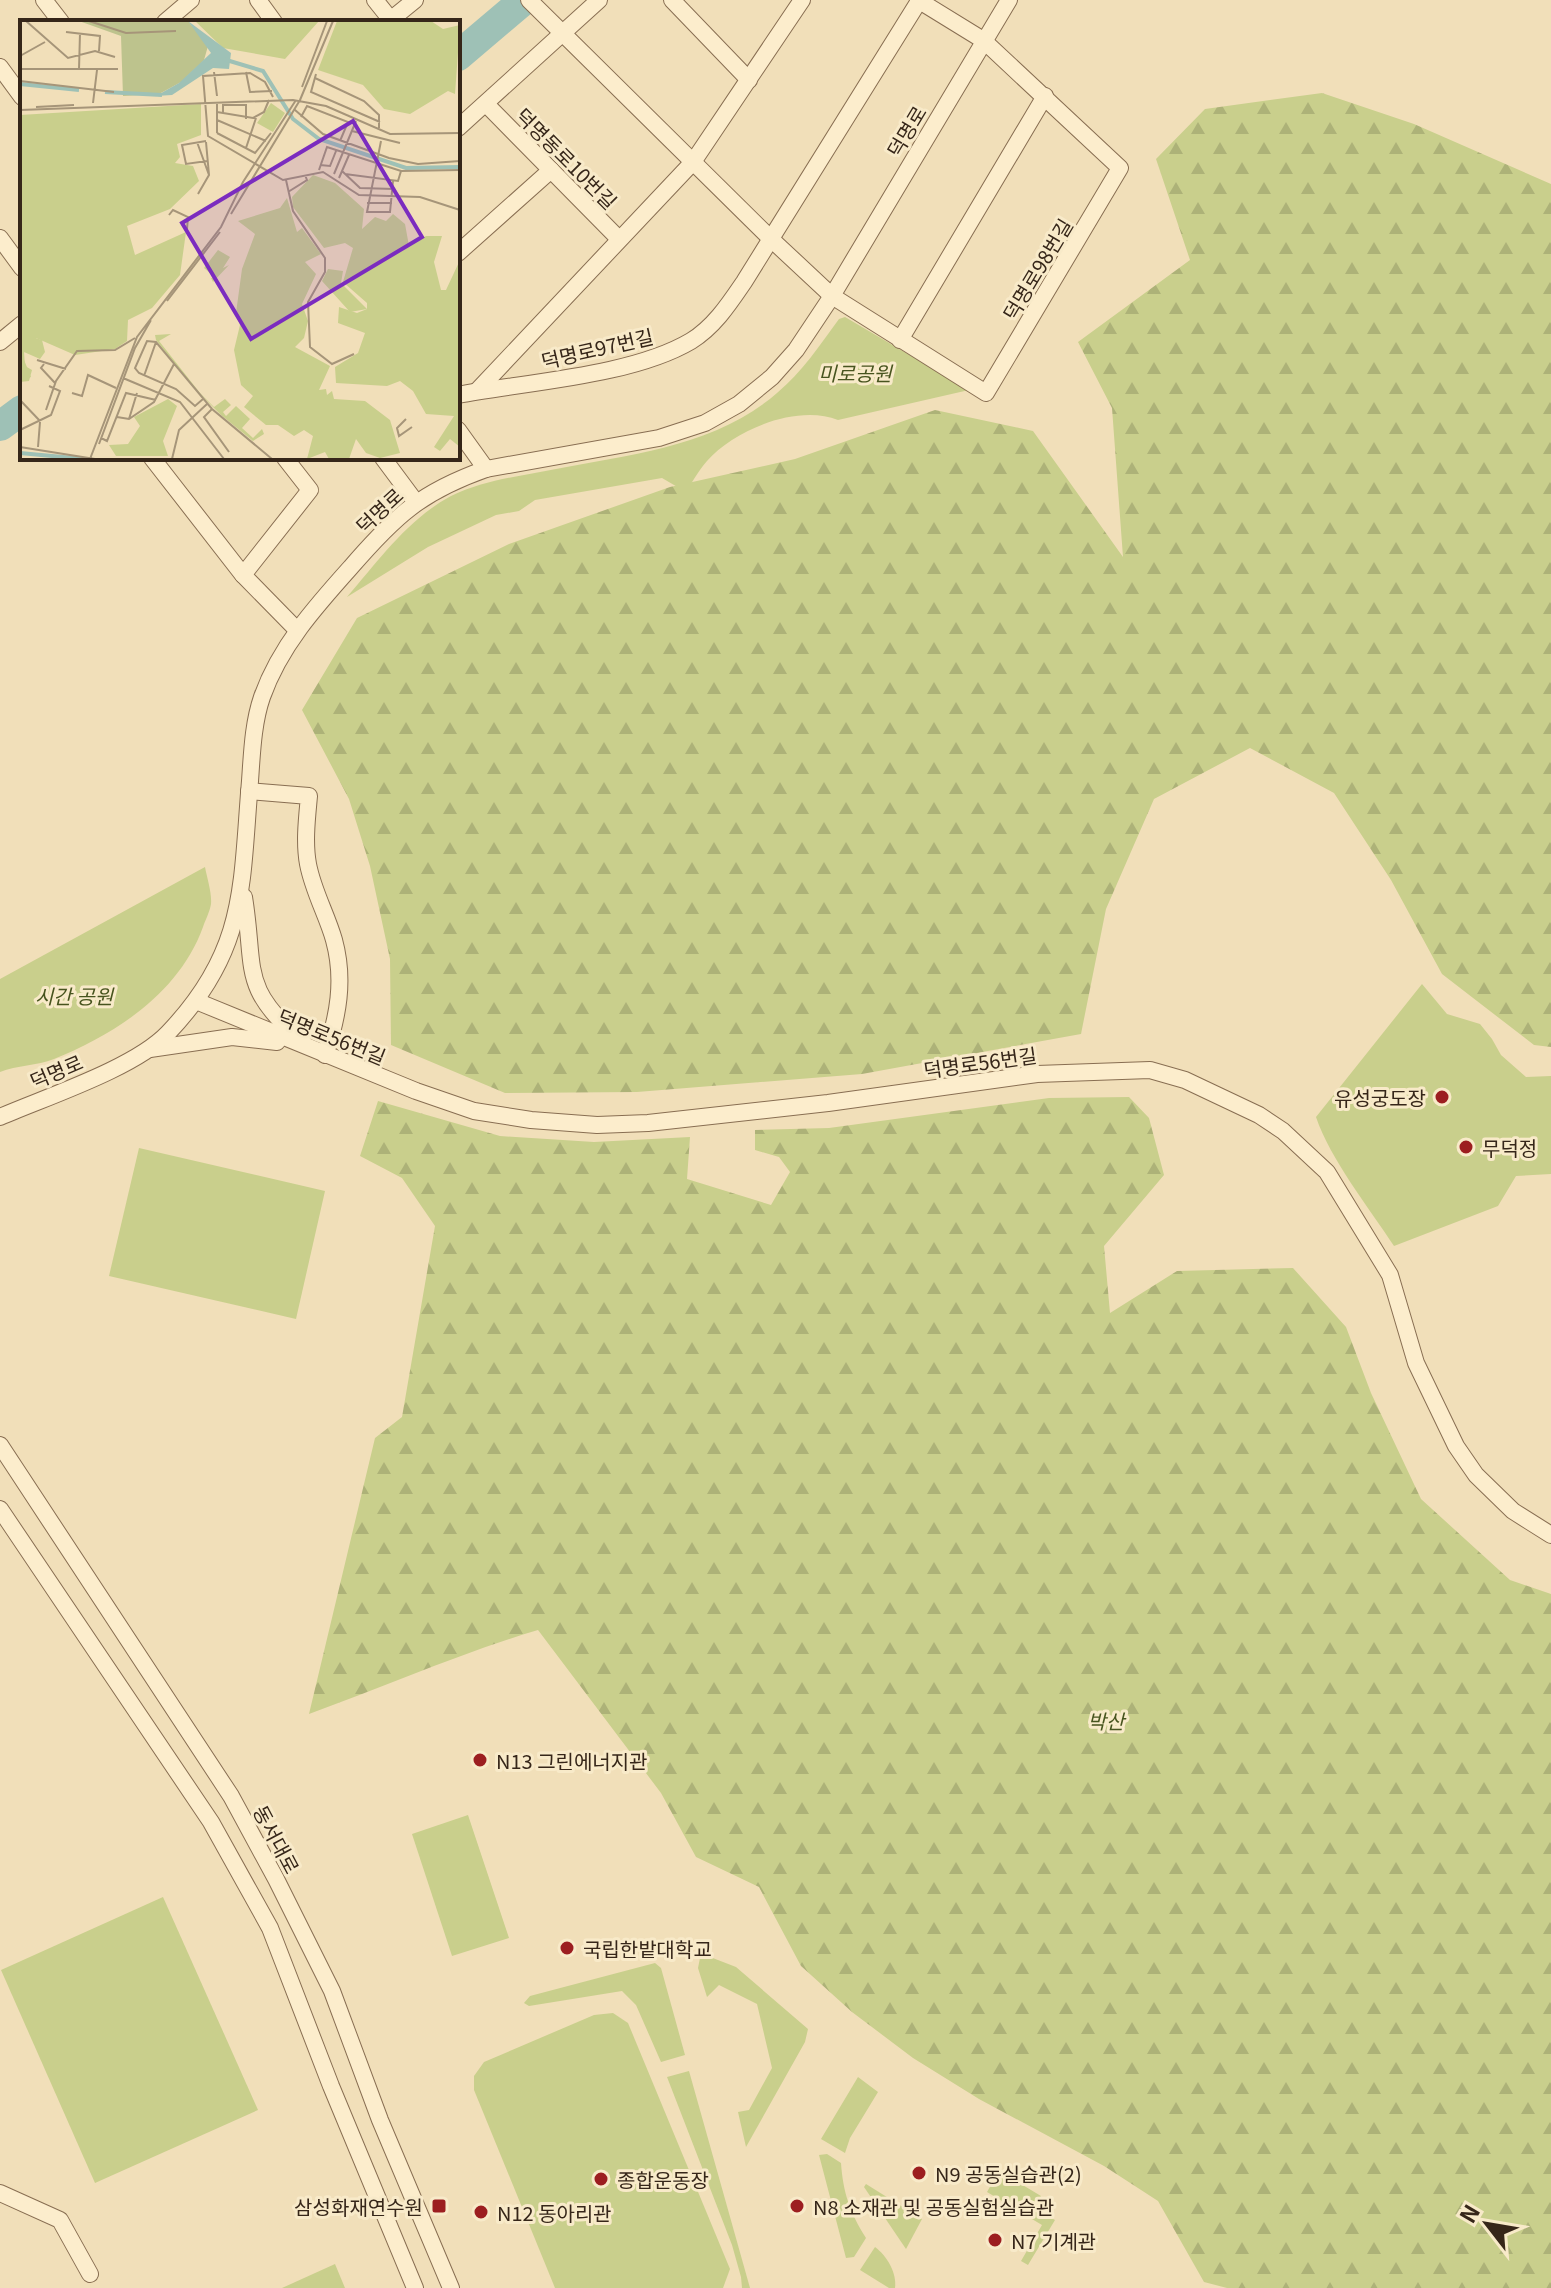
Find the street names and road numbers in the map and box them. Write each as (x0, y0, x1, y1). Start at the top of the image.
street label: 덕명로 (879, 100, 933, 162)
street label: 덕명동로10번길 (510, 101, 624, 215)
street label: 덕명로98번길 (995, 213, 1079, 325)
street label: 덕명로97번길 (538, 321, 656, 375)
street label: 덕명로 (349, 481, 409, 539)
street label: 덕명로56번길 (274, 1001, 390, 1071)
street label: 덕명로56번길 (921, 1040, 1039, 1084)
street label: 덕명로 (25, 1047, 87, 1095)
street label: 동서대로 (247, 1800, 307, 1878)

